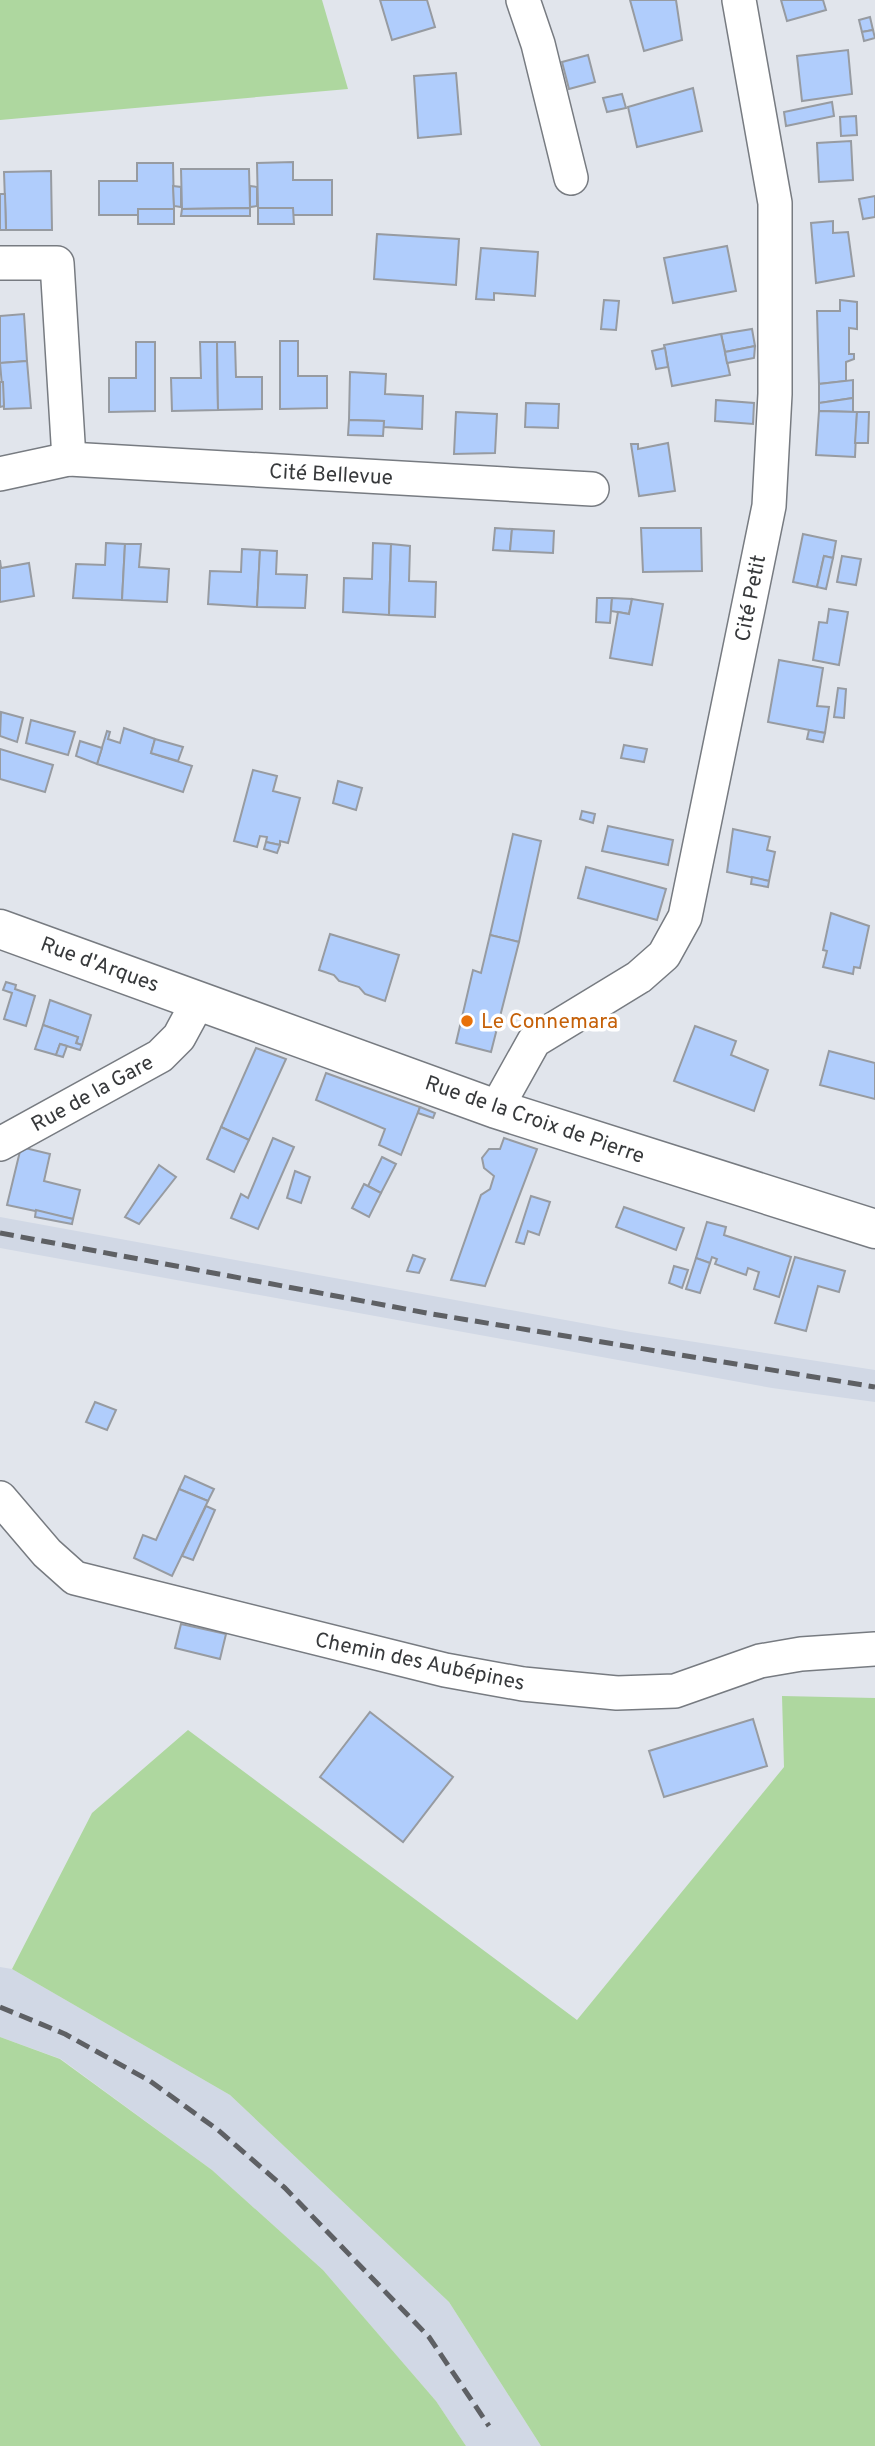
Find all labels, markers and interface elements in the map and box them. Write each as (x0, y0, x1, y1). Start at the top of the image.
street label: Cité Bellevue (268, 459, 393, 492)
street label: Cité Petit (730, 552, 773, 644)
street label: Rue d'Arques (36, 931, 162, 999)
place label: Le Connemara (481, 1009, 618, 1036)
marker: Le Connemara (459, 1013, 475, 1029)
street label: Rue de la Gare (27, 1050, 159, 1139)
street label: Rue de la Croix de Pierre (421, 1070, 648, 1171)
street label: Chemin des Aubépines (312, 1627, 527, 1698)

